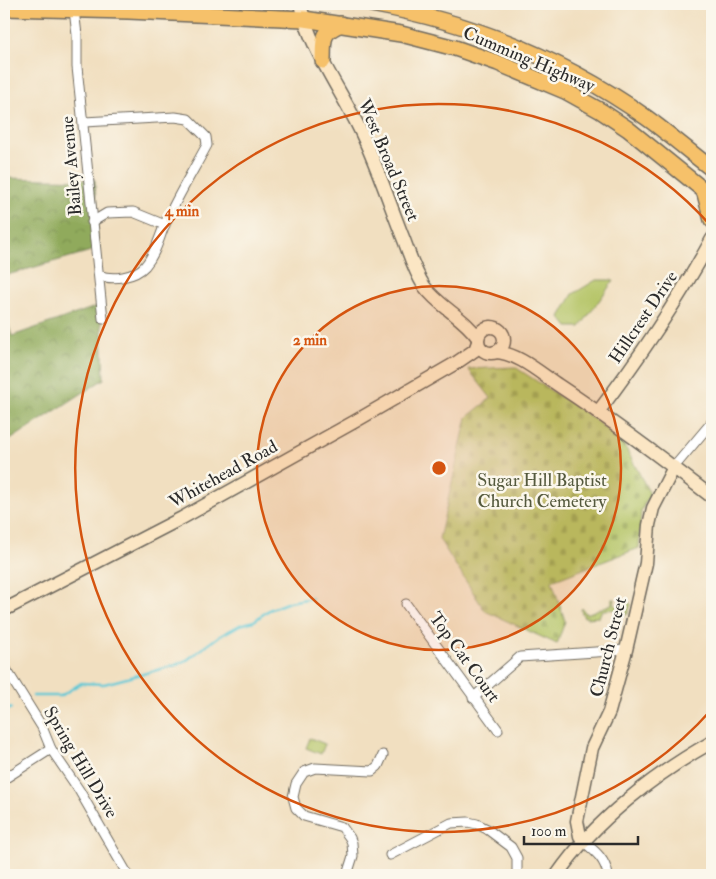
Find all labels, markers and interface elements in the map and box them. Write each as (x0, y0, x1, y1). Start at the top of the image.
street label: Cumming Highway (460, 21, 599, 98)
street label: West Broad Street (352, 95, 425, 225)
street label: Bailey Avenue (56, 115, 87, 217)
text: 4 min (164, 202, 200, 221)
street label: Hillcrest Drive (604, 266, 683, 368)
text: 2 min (293, 331, 327, 350)
street label: Whitehead Road (164, 435, 282, 514)
centre of rings (430, 459, 448, 477)
park label: Sugar Hill Baptist Church Cemetery (477, 469, 608, 513)
street label: Church Street (585, 595, 632, 700)
street label: Top Cat Court (424, 607, 505, 707)
street label: Spring Hill Drive (38, 702, 123, 823)
scale bar (524, 814, 637, 846)
text: 100 m (531, 822, 567, 841)

